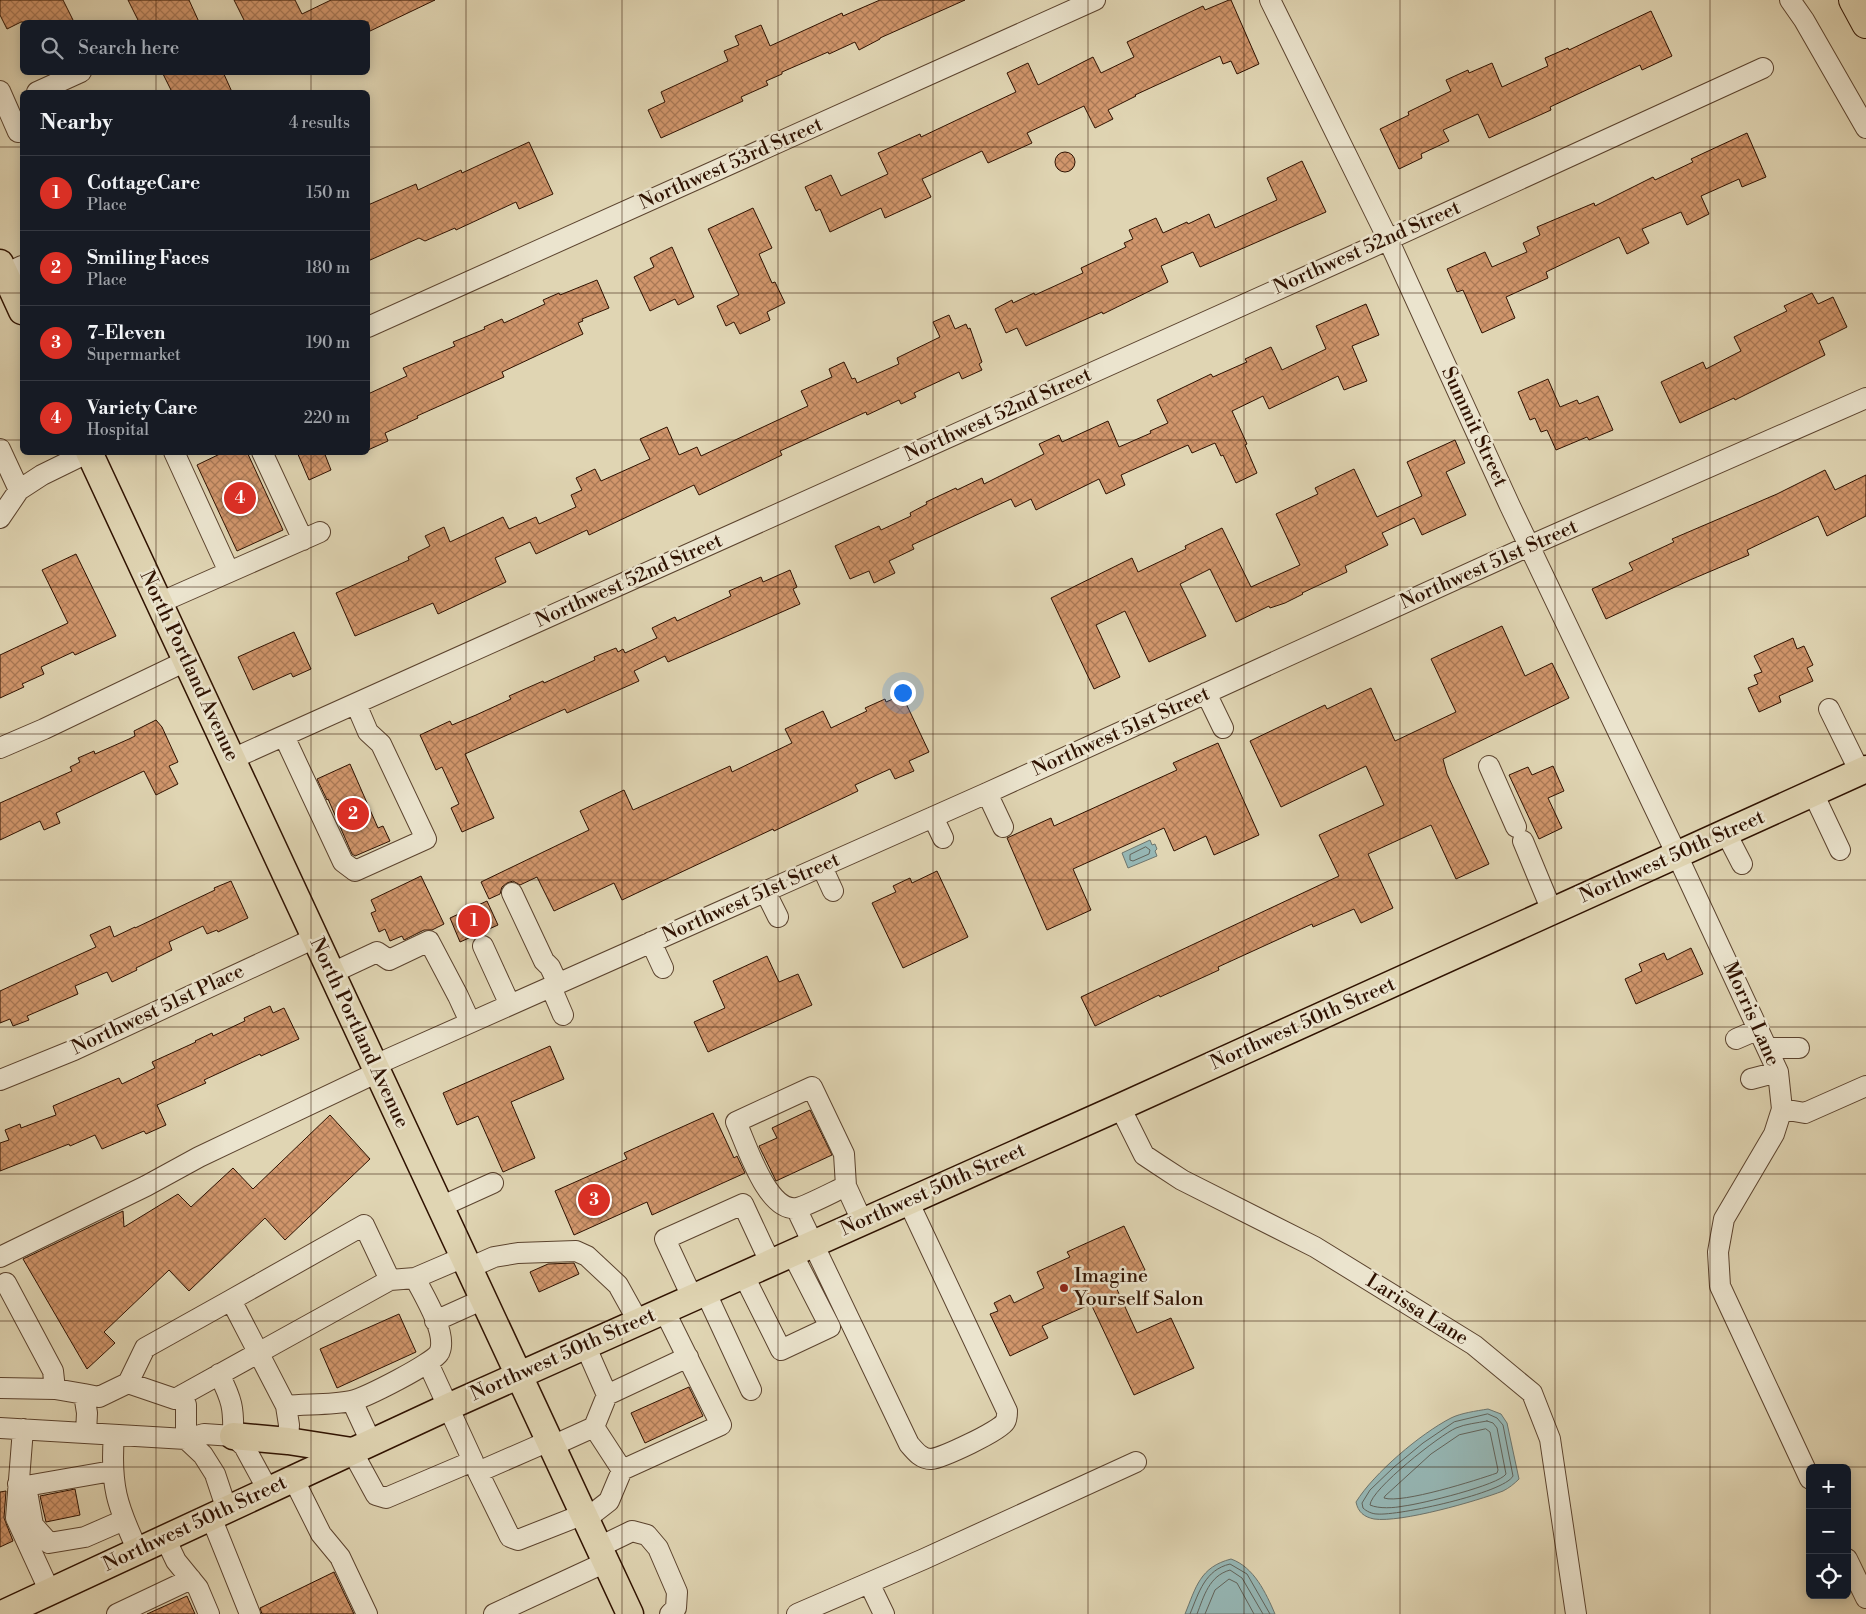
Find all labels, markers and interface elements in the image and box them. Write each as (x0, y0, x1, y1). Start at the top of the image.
search box (20, 20, 370, 75)
icon: search (38, 34, 66, 62)
text: Search here (78, 36, 179, 60)
text: Nearby (40, 110, 113, 136)
street label: Northwest 53rd Street (635, 112, 827, 216)
text: 4 results (289, 113, 350, 133)
text: CottageCare (87, 171, 200, 195)
text: 1 (52, 183, 60, 203)
text: 150 m (306, 183, 350, 203)
text: Place (87, 195, 127, 215)
street label: Northwest 52nd Street (1270, 195, 1464, 301)
text: Smiling Faces (87, 246, 209, 270)
text: 2 (51, 258, 61, 278)
text: 180 m (306, 258, 350, 278)
text: Place (87, 270, 127, 290)
text: 7-Eleven (87, 321, 165, 345)
text: 3 (51, 333, 61, 353)
text: 190 m (306, 333, 350, 353)
text: Supermarket (87, 345, 181, 365)
street label: Northwest 52nd Street (901, 362, 1095, 468)
street label: Summit Street (1435, 363, 1513, 491)
text: Variety Care (87, 396, 197, 420)
text: 4 (51, 408, 61, 428)
text: 220 m (304, 408, 350, 428)
text: Hospital (87, 420, 149, 440)
pin: 4 (224, 479, 256, 517)
street label: Northwest 51st Street (1396, 514, 1582, 616)
street label: Northwest 52nd Street (532, 528, 726, 634)
street label: North Portland Avenue (134, 567, 244, 765)
your location (890, 680, 916, 706)
street label: Northwest 51st Street (1028, 681, 1214, 783)
pin: 2 (337, 795, 369, 833)
street label: Northwest 50th Street (1576, 805, 1768, 909)
street label: Northwest 51st Street (658, 847, 844, 949)
pin: 1 (458, 902, 490, 940)
street label: North Portland Avenue (304, 934, 414, 1132)
street label: Morris Lane (1717, 958, 1785, 1070)
street label: Northwest 51st Place (68, 959, 248, 1061)
street label: Northwest 50th Street (1207, 972, 1399, 1076)
street label: Northwest 50th Street (837, 1138, 1029, 1242)
pin: 3 (578, 1181, 610, 1219)
place label: Imagine Yourself Salon (1073, 1264, 1204, 1312)
street label: Larissa Lane (1361, 1269, 1473, 1351)
marker: Imagine Yourself Salon (1058, 1282, 1070, 1294)
street label: Northwest 50th Street (467, 1303, 659, 1407)
map controls (1806, 1464, 1851, 1599)
button: + (1806, 1464, 1851, 1509)
street label: Northwest 50th Street (99, 1470, 291, 1578)
button: − (1806, 1509, 1851, 1554)
button: locate (1806, 1554, 1851, 1599)

